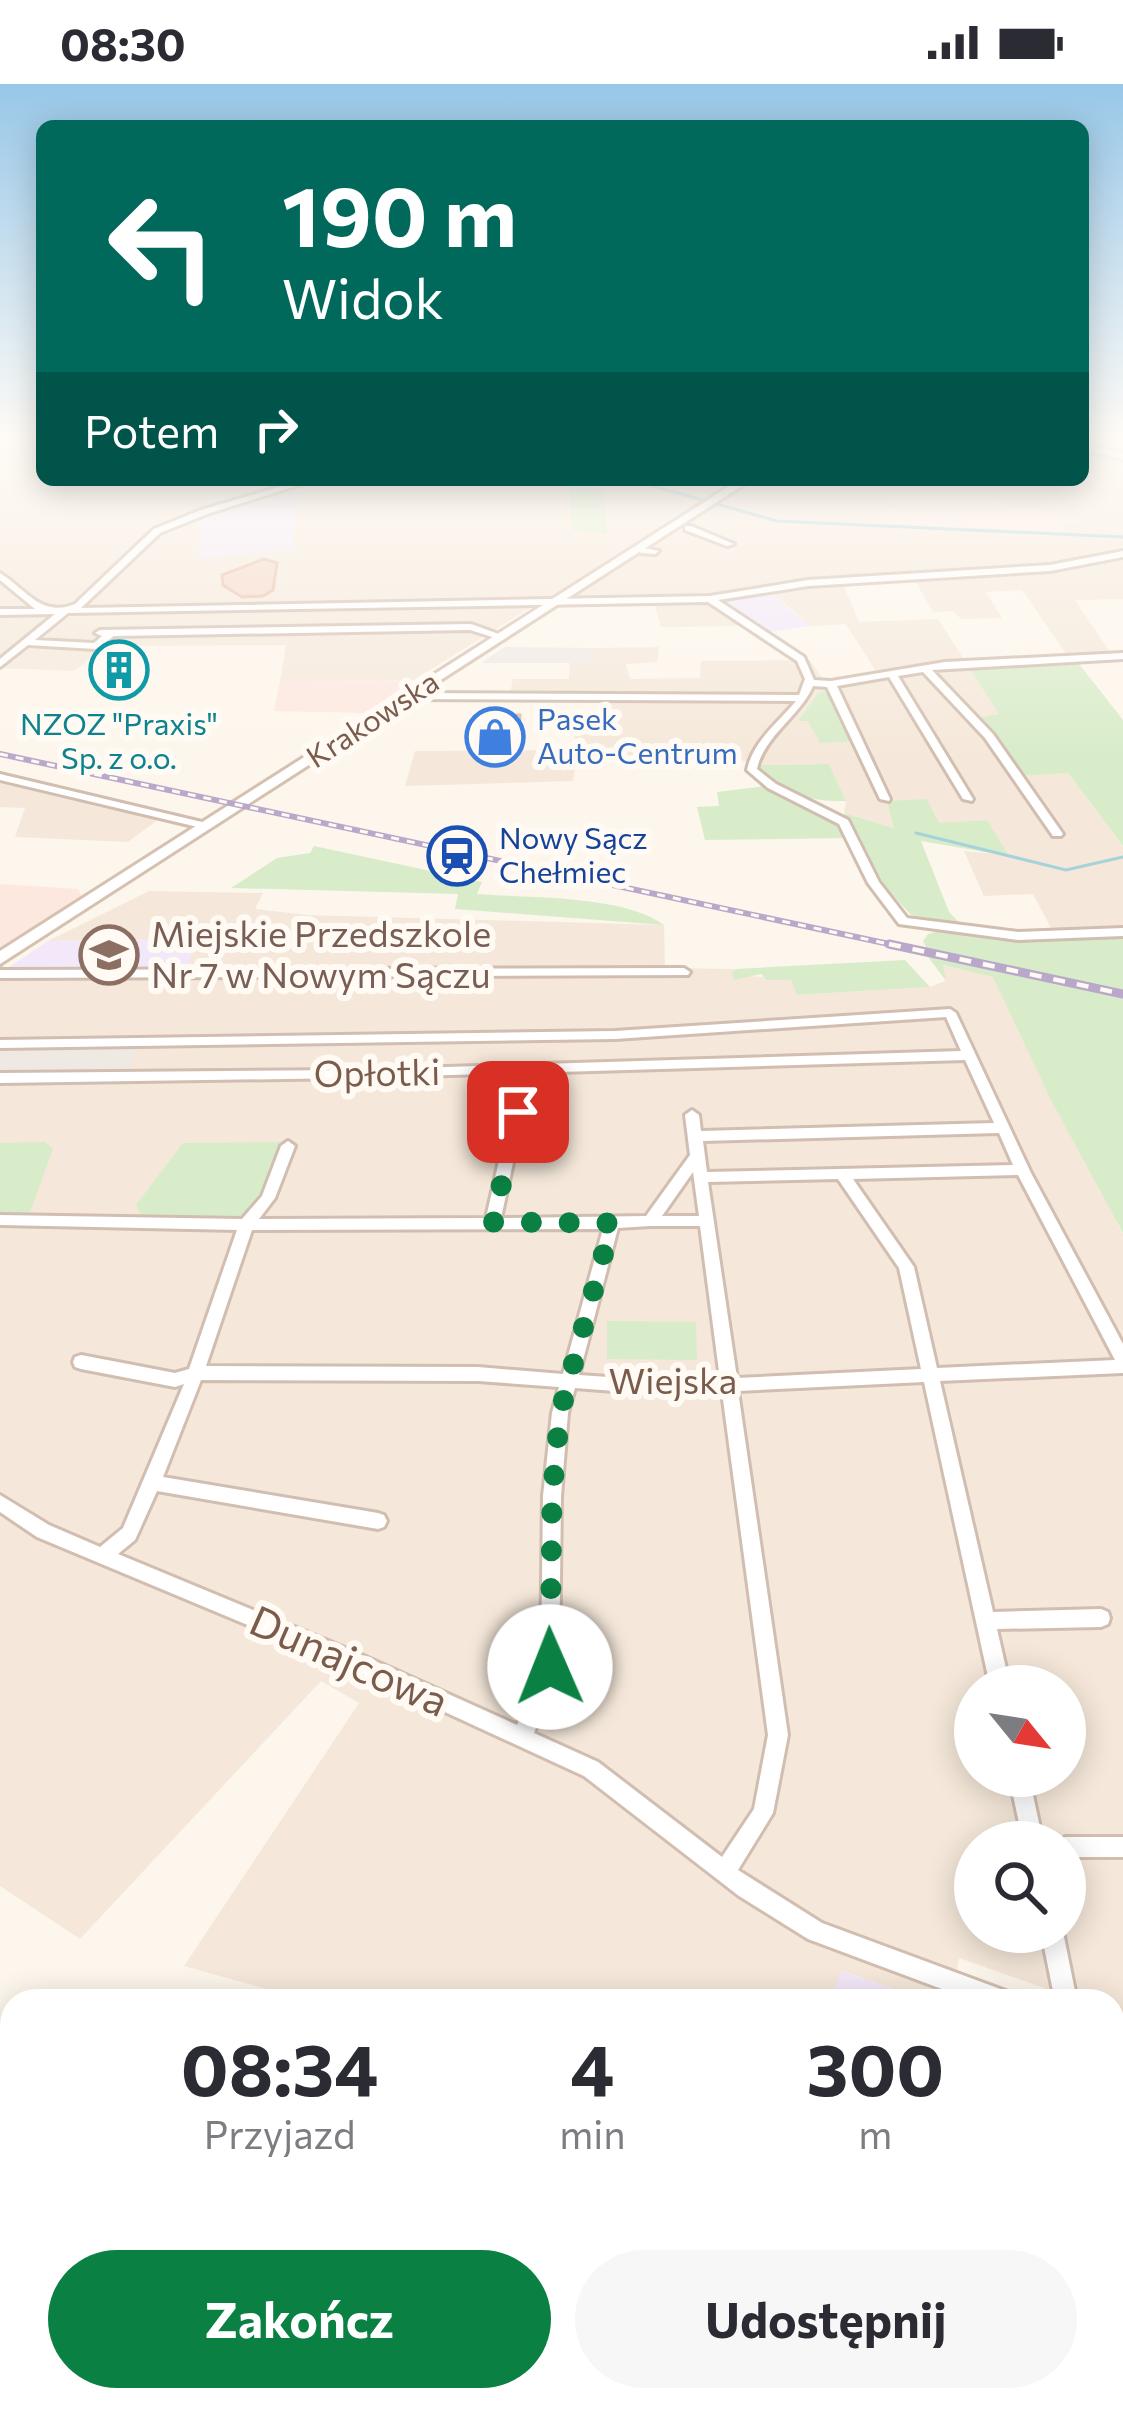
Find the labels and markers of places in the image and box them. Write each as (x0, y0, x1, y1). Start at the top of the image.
building icon: NZOZ "Praxis" Sp. z o.o. (88, 639, 150, 701)
place label: Pasek Auto-Centrum (537, 699, 738, 770)
place label: NZOZ "Praxis" Sp. z o.o. (20, 704, 218, 775)
shop icon: Pasek Auto-Centrum (464, 706, 526, 768)
place label: Nowy Sącz Chełmiec (499, 818, 647, 889)
station icon: Nowy Sącz Chełmiec (426, 825, 488, 887)
place label: Miejskie Przedszkole Nr 7 w Nowym Sączu (151, 910, 491, 995)
school or university icon: Miejskie Przedszkole Nr 7 w Nowym Sączu (78, 924, 140, 986)
pin (467, 1061, 569, 1163)

